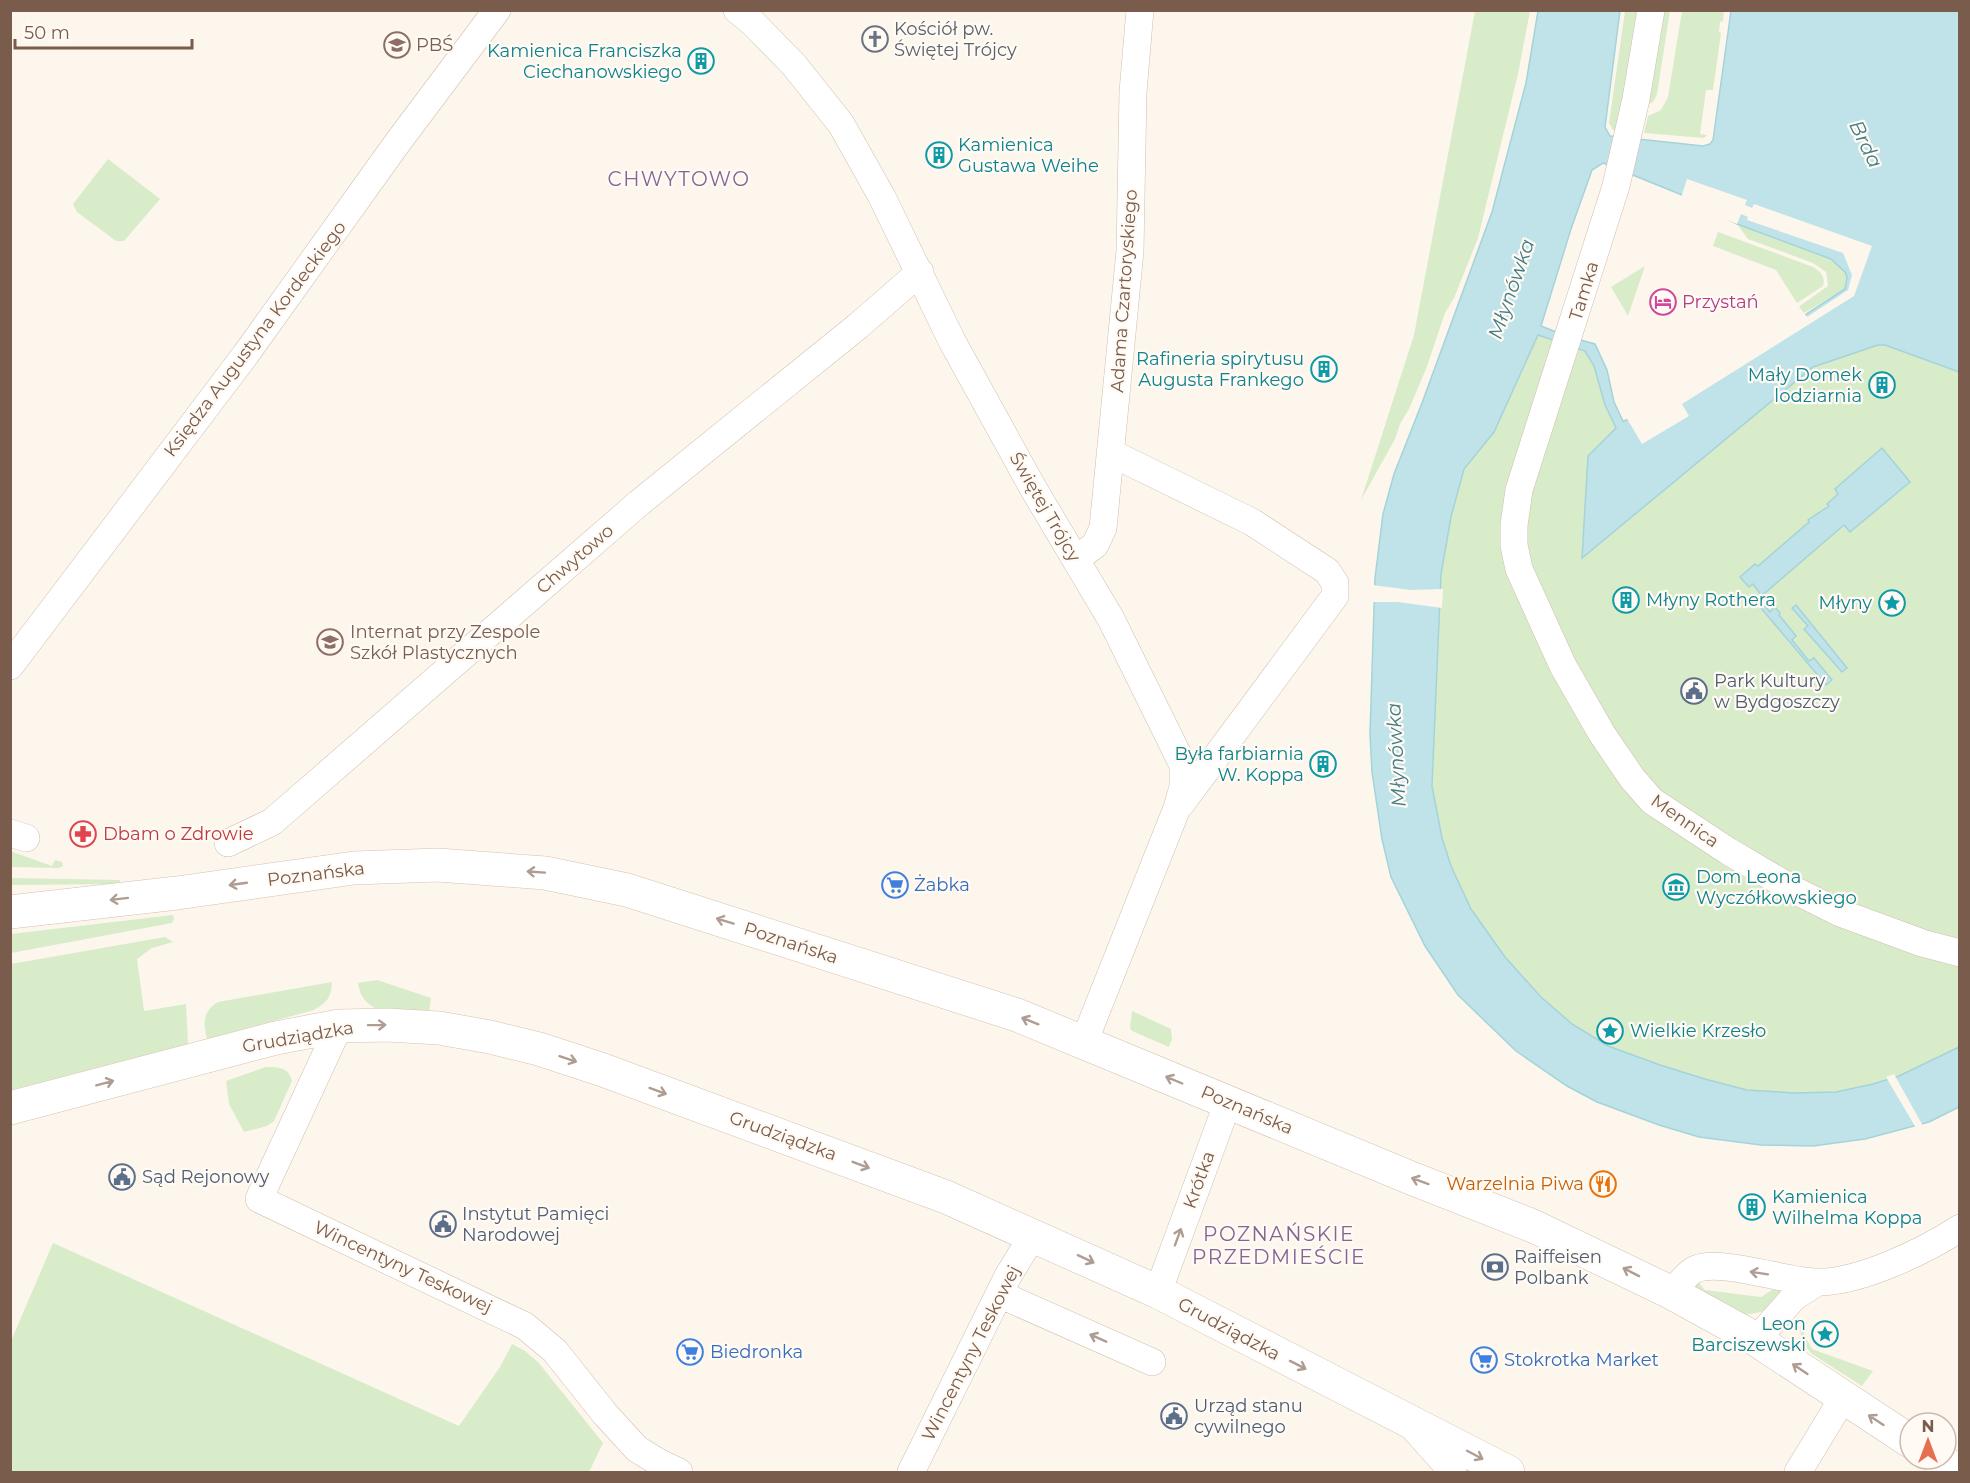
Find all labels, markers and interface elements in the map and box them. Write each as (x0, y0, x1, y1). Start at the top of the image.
scale bar (15, 12, 192, 50)
place label: Kościół pw. Świętej Trójcy (894, 18, 1017, 61)
text: 50 m (24, 22, 70, 44)
church icon: Kościół pw. Świętej Trójcy (860, 24, 890, 54)
school or university icon: PBŚ (382, 30, 412, 60)
place label: PBŚ (416, 34, 453, 56)
place label: Kamienica Franciszka Ciechanowskiego (487, 40, 682, 83)
building icon: Kamienica Franciszka Ciechanowskiego (686, 46, 716, 76)
water label: Brda (1844, 116, 1888, 172)
place label: Kamienica Gustawa Weihe (958, 134, 1099, 177)
building icon: Kamienica Gustawa Weihe (924, 140, 954, 170)
district label: CHWYTOWO (608, 167, 750, 191)
street label: Adama Czartoryskiego (1106, 189, 1142, 393)
street label: Księdza Augustyna Kordeckiego (159, 217, 351, 461)
water label: Młynówka (1483, 236, 1539, 342)
street label: Tamka (1565, 259, 1603, 323)
hotel icon: Przystań (1648, 287, 1678, 317)
place label: Przystań (1682, 291, 1759, 313)
place label: Rafineria spirytusu Augusta Frankego (1136, 348, 1304, 391)
building icon: Rafineria spirytusu Augusta Frankego (1309, 354, 1339, 384)
place label: Mały Domek lodziarnia (1748, 364, 1862, 407)
building icon: Mały Domek lodziarnia (1867, 370, 1897, 400)
street label: Świętej Trójcy (1005, 448, 1085, 566)
street label: Chwytowo (532, 519, 618, 599)
building icon: Młyny Rothera (1611, 585, 1641, 615)
place icon: Młyny (1877, 588, 1907, 618)
place label: Młyny Rothera (1646, 589, 1776, 611)
place label: Młyny (1818, 592, 1872, 614)
place label: Internat przy Zespole Szkół Plastycznych (350, 621, 541, 664)
school or university icon: Internat przy Zespole Szkół Plastycznych (315, 627, 345, 657)
place label: Park Kultury w Bydgoszczy (1714, 670, 1840, 713)
public building icon: Park Kultury w Bydgoszczy (1679, 676, 1709, 706)
water label: Młynówka (1381, 702, 1411, 808)
place label: Była farbiarnia W. Koppa (1174, 743, 1304, 786)
building icon: Była farbiarnia W. Koppa (1308, 749, 1338, 779)
street label: Mennica (1647, 790, 1723, 852)
pharmacy icon: Dbam o Zdrowie (68, 819, 98, 849)
place label: Dbam o Zdrowie (103, 823, 254, 845)
street label: Poznańska (266, 857, 366, 891)
one-way arrow (527, 866, 547, 877)
place label: Dom Leona Wyczółkowskiego (1696, 866, 1857, 909)
supermarket icon: Żabka (880, 870, 910, 900)
museum icon: Dom Leona Wyczółkowskiego (1661, 872, 1691, 902)
place label: Żabka (914, 874, 970, 896)
one-way arrow (228, 879, 248, 890)
one-way arrow (110, 894, 129, 905)
one-way arrow (715, 915, 734, 926)
street label: Poznańska (741, 917, 841, 969)
one-way arrow (1021, 1014, 1039, 1025)
street label: Grudziądzka (241, 1016, 355, 1058)
place icon: Wielkie Krzesło (1595, 1016, 1625, 1046)
one-way arrow (367, 1019, 387, 1031)
place label: Wielkie Krzesło (1630, 1020, 1766, 1042)
one-way arrow (558, 1054, 577, 1065)
one-way arrow (1165, 1074, 1184, 1085)
one-way arrow (95, 1076, 114, 1088)
street label: Poznańska (1198, 1081, 1296, 1139)
one-way arrow (648, 1086, 667, 1097)
street label: Grudziądzka (726, 1106, 840, 1166)
street label: Krótka (1179, 1148, 1219, 1212)
one-way arrow (851, 1160, 870, 1171)
public building icon: Sąd Rejonowy (107, 1162, 137, 1192)
place label: Sąd Rejonowy (142, 1166, 269, 1188)
restaurant icon: Warzelnia Piwa (1588, 1169, 1618, 1199)
place label: Warzelnia Piwa (1446, 1173, 1584, 1195)
one-way arrow (1411, 1175, 1430, 1186)
place label: Kamienica Wilhelma Koppa (1772, 1186, 1922, 1229)
building icon: Kamienica Wilhelma Koppa (1737, 1192, 1767, 1222)
place label: Instytut Pamięci Narodowej (462, 1203, 609, 1246)
public building icon: Instytut Pamięci Narodowej (428, 1209, 458, 1239)
street label: Wincentyny Teskowej (310, 1216, 496, 1318)
district label: POZNAŃSKIE PRZEDMIEŚCIE (1192, 1222, 1366, 1269)
one-way arrow (1173, 1228, 1184, 1247)
place label: Raiffeisen Polbank (1514, 1246, 1602, 1289)
bank icon: Raiffeisen Polbank (1480, 1252, 1510, 1282)
one-way arrow (1077, 1253, 1095, 1265)
street label: Wincentyny Teskowej (917, 1262, 1025, 1444)
one-way arrow (1623, 1266, 1640, 1278)
one-way arrow (1749, 1267, 1769, 1278)
street label: Grudziądzka (1174, 1293, 1284, 1365)
place label: Leon Barciszewski (1691, 1313, 1806, 1356)
place icon: Leon Barciszewski (1810, 1319, 1840, 1349)
one-way arrow (1090, 1331, 1108, 1343)
supermarket icon: Biedronka (675, 1337, 705, 1367)
place label: Biedronka (710, 1341, 803, 1363)
supermarket icon: Stokrotka Market (1469, 1345, 1499, 1375)
place label: Stokrotka Market (1504, 1349, 1659, 1371)
one-way arrow (1289, 1360, 1307, 1372)
one-way arrow (1792, 1363, 1809, 1375)
place label: Urząd stanu cywilnego (1194, 1395, 1303, 1438)
public building icon: Urząd stanu cywilnego (1159, 1401, 1189, 1431)
north arrow (1898, 1411, 1958, 1471)
one-way arrow (1868, 1413, 1885, 1426)
text: N (1922, 1417, 1934, 1436)
one-way arrow (1466, 1450, 1484, 1462)

